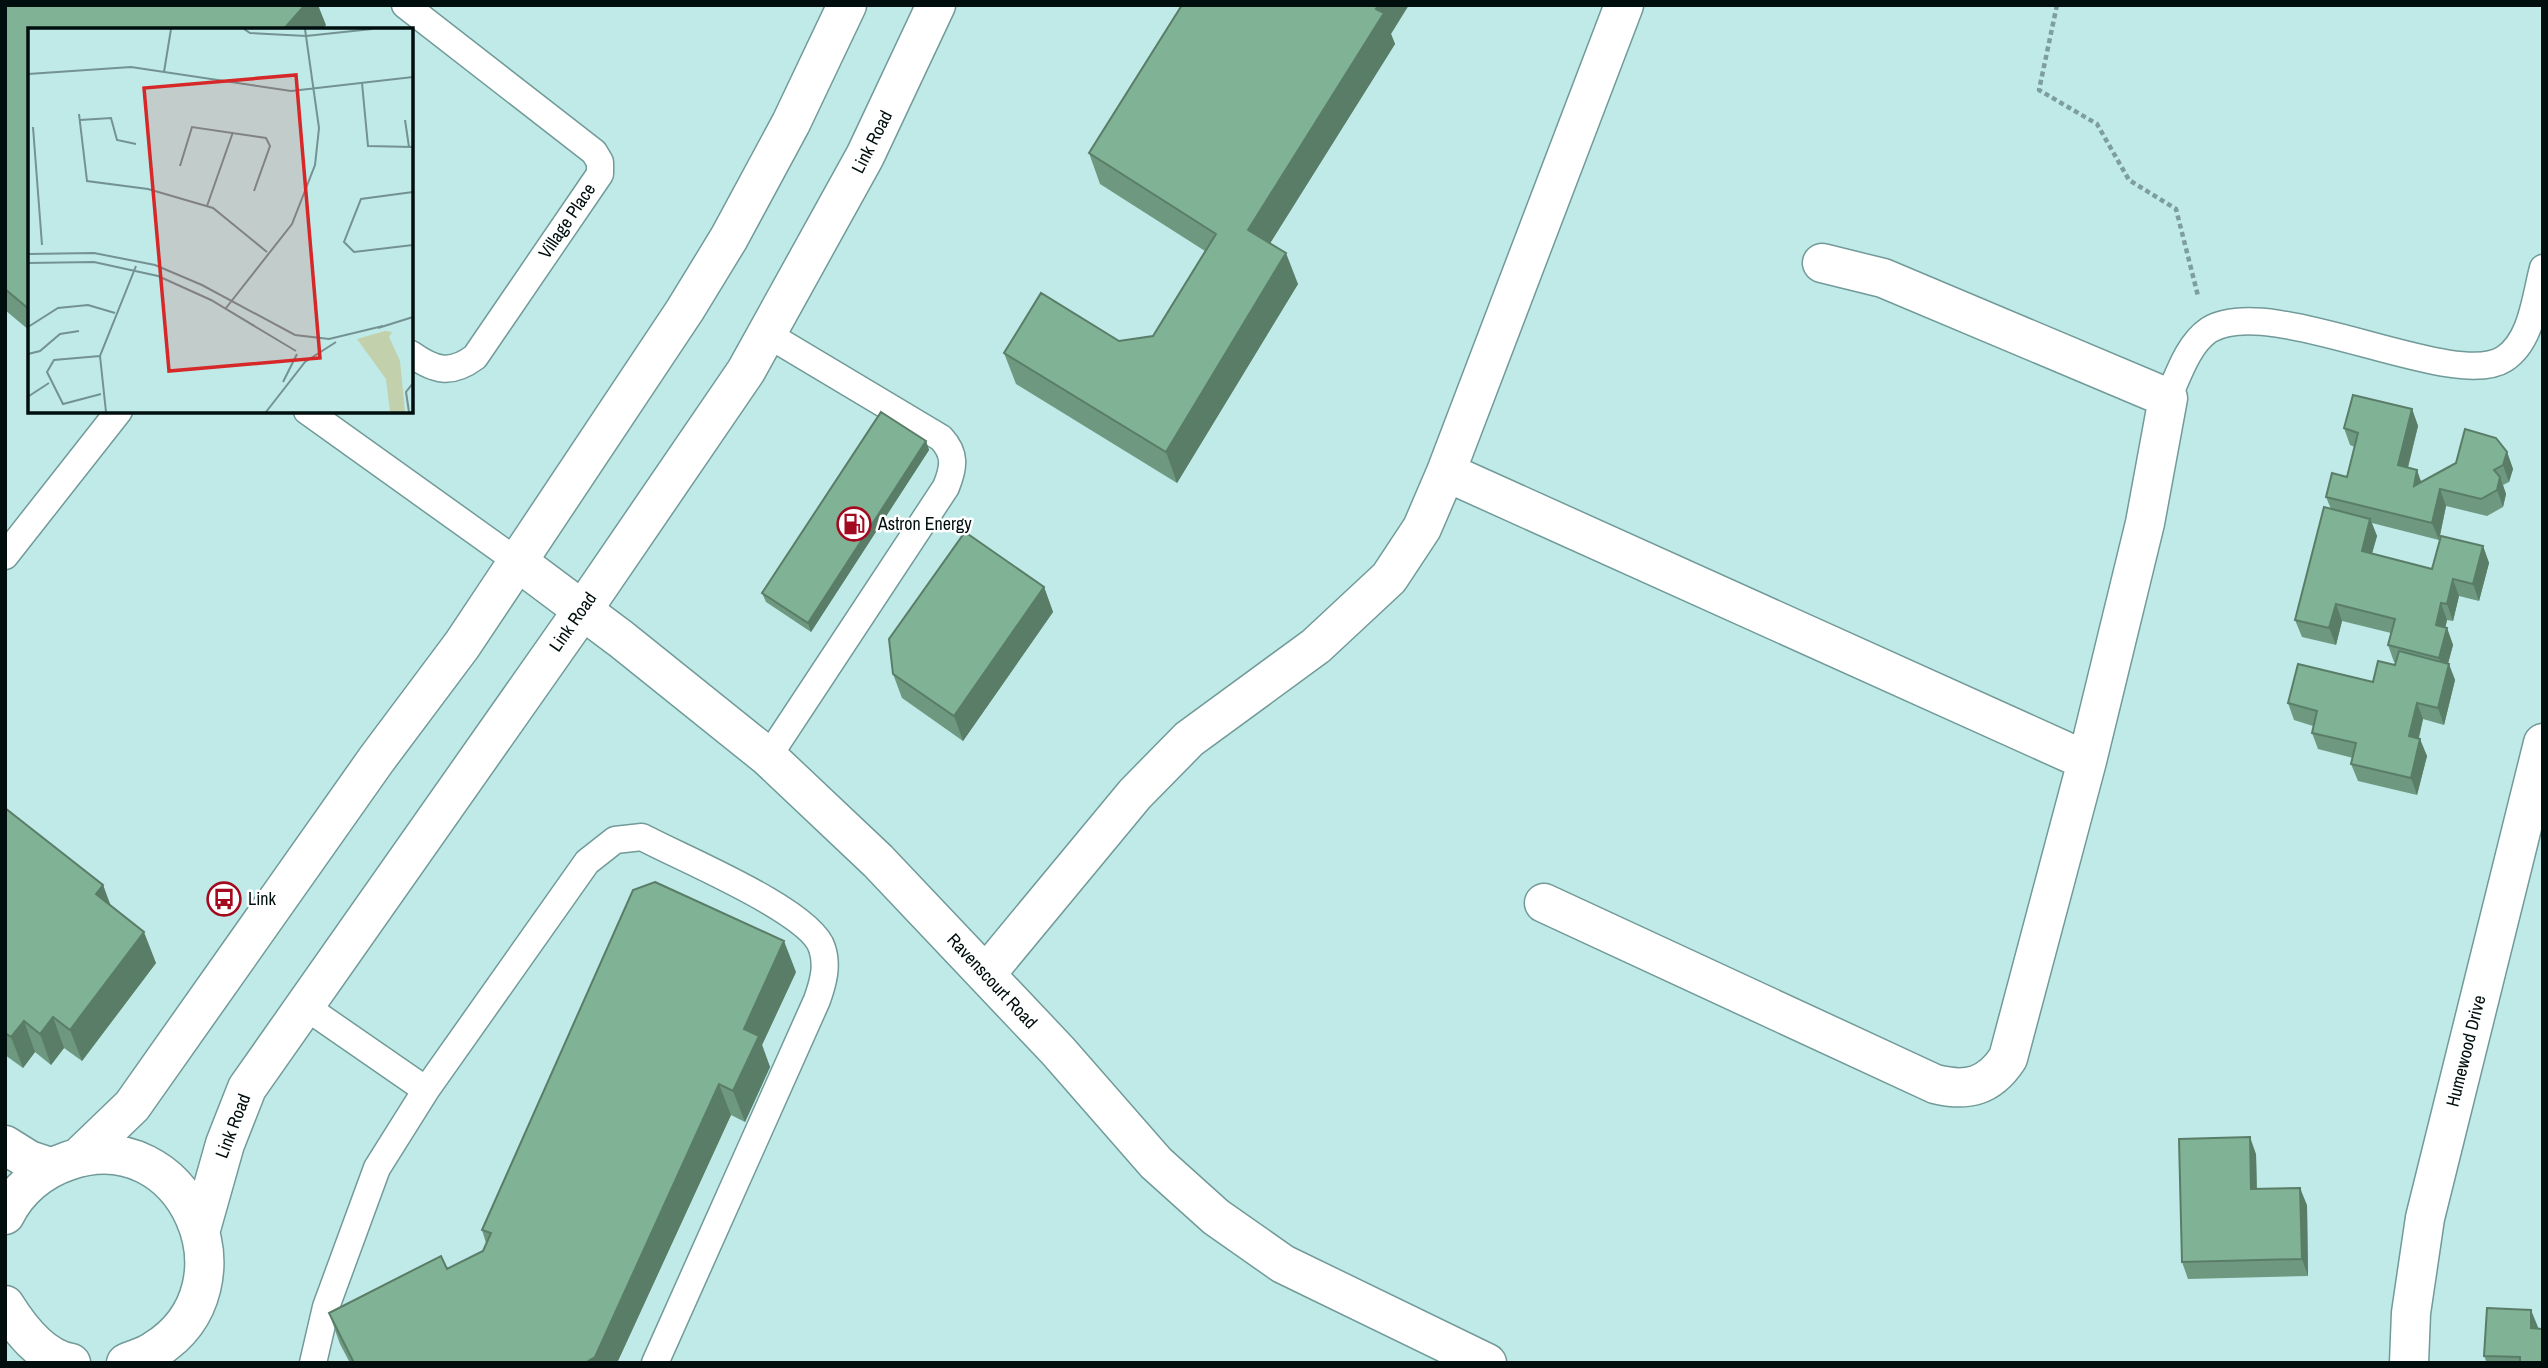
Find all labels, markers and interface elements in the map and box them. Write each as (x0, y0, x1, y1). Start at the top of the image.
inset map (28, 28, 413, 413)
street label: Link Road (845, 106, 898, 177)
street label: Village Place (532, 178, 601, 263)
fuel station icon: Astron Energy (835, 505, 873, 543)
place label: Astron Energy (877, 511, 972, 536)
street label: Link Road (543, 587, 602, 656)
bus stop icon: Link (205, 880, 243, 918)
place label: Link (248, 886, 277, 911)
street label: Ravenscourt Road (942, 927, 1043, 1034)
street label: Humewood Drive (2440, 993, 2491, 1109)
street label: Link Road (209, 1090, 256, 1162)

